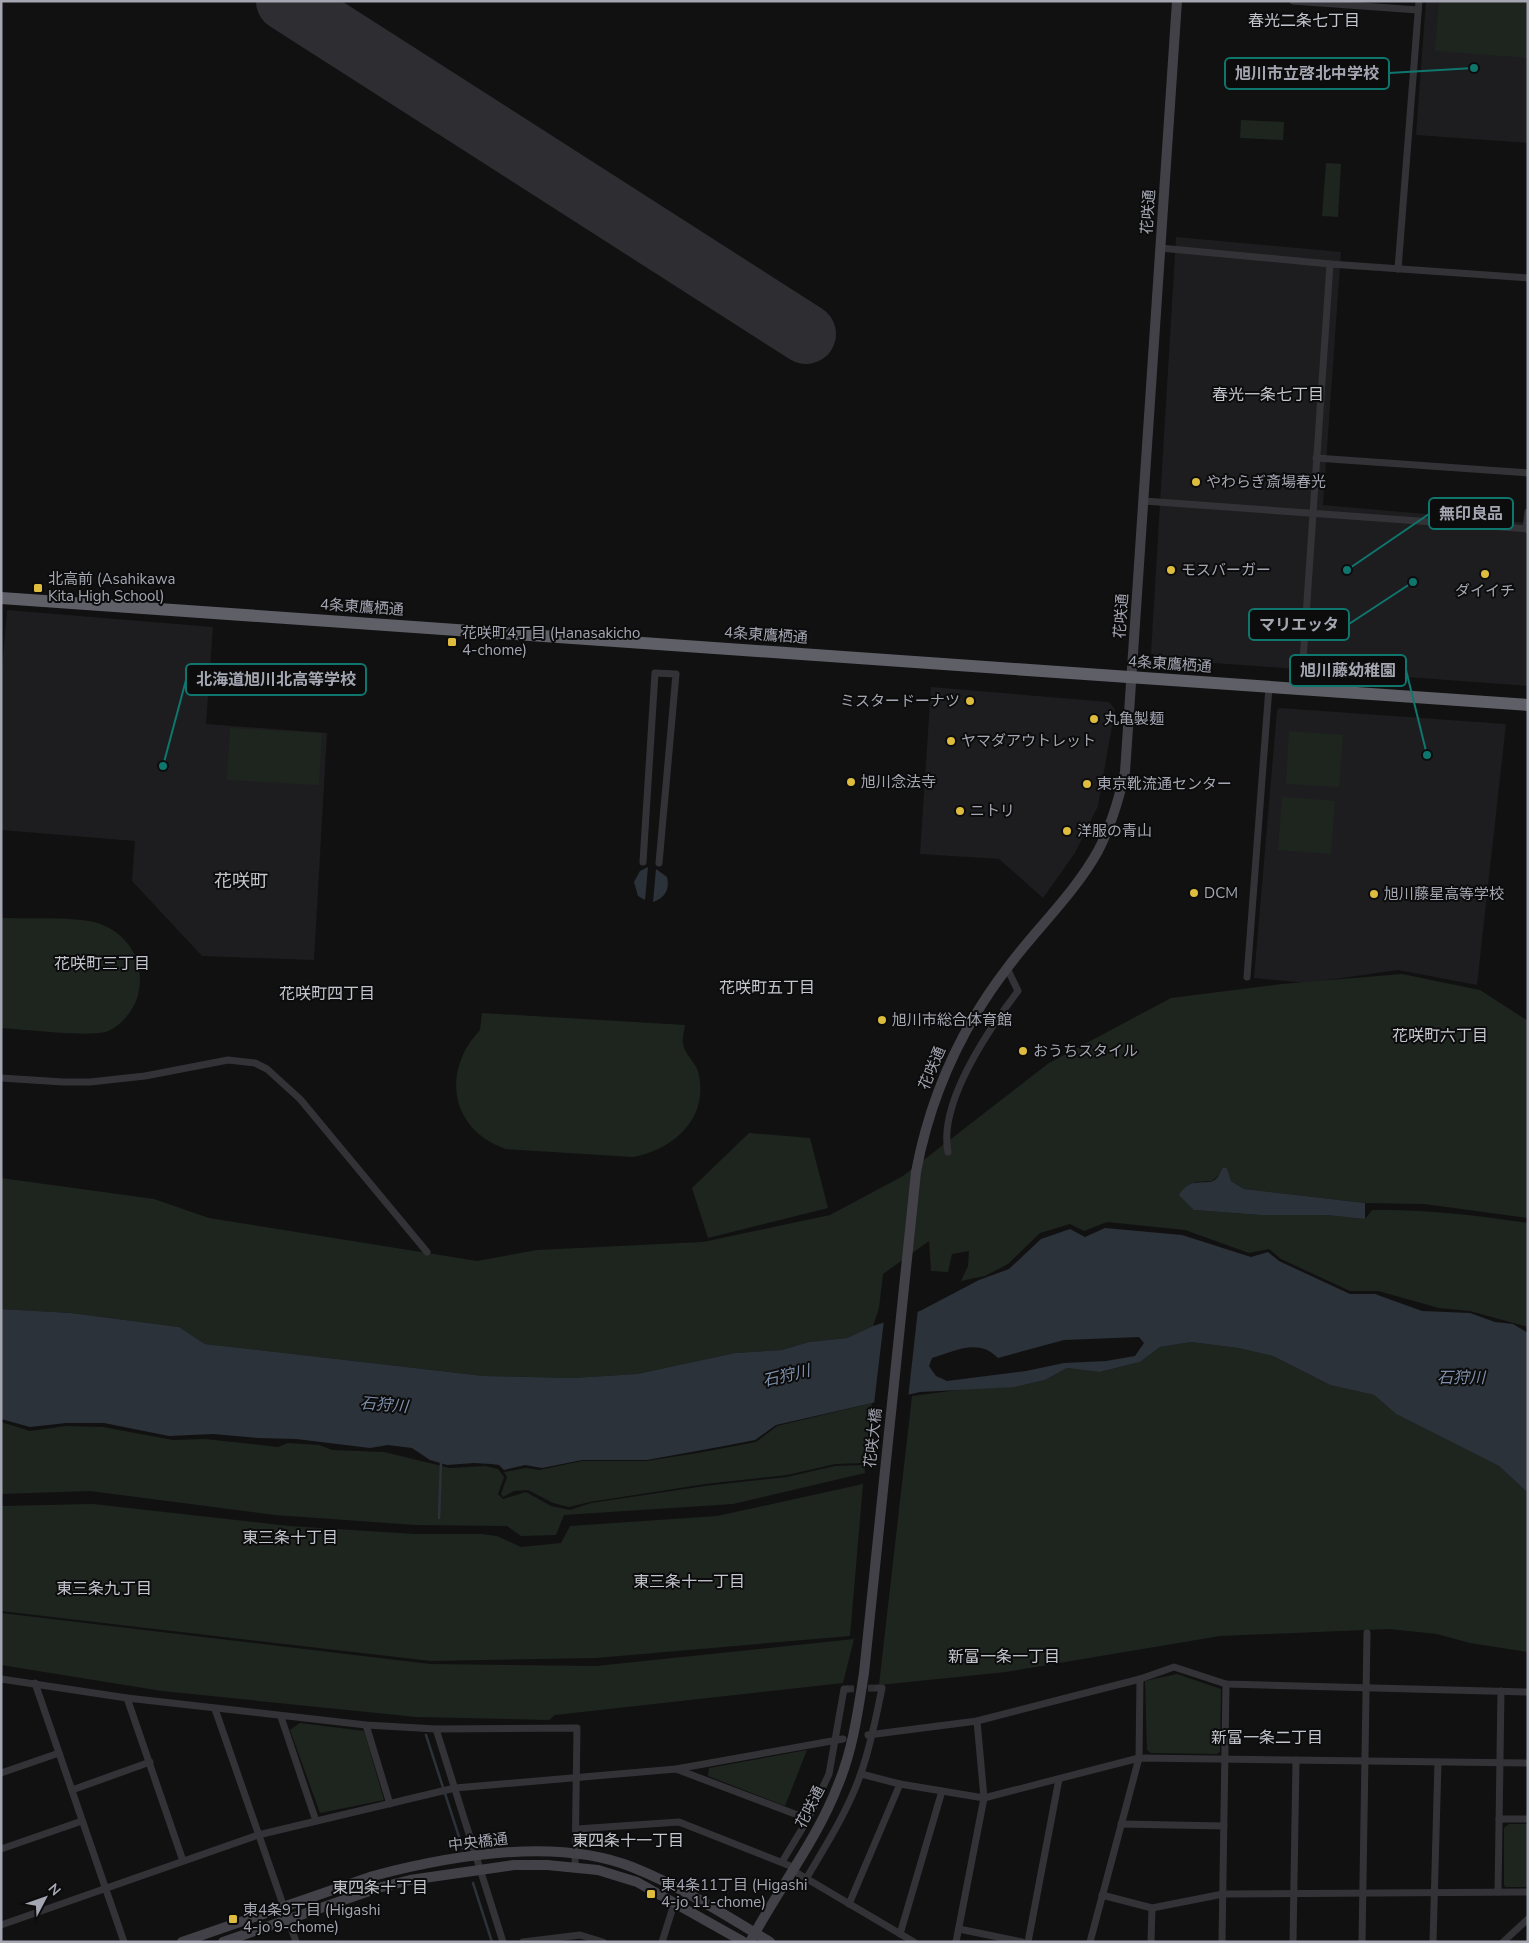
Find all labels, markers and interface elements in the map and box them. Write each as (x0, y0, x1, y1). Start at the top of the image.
district label: 春光二条七丁目 (1248, 10, 1360, 32)
callout: 旭川市立啓北中学校 (1225, 58, 1389, 89)
text: 旭川市立啓北中学校 (1235, 63, 1379, 85)
street label: 花咲通 (1136, 189, 1160, 235)
district label: 春光一条七丁目 (1212, 384, 1324, 406)
place label: やわらぎ斎場春光 (1206, 472, 1326, 492)
marker: やわらぎ斎場春光 (1190, 476, 1202, 488)
callout: 無印良品 (1429, 498, 1513, 529)
text: 無印良品 (1439, 503, 1503, 525)
place label: モスバーガー (1181, 560, 1271, 580)
marker: モスバーガー (1165, 564, 1177, 576)
marker: ダイイチ (1479, 568, 1491, 580)
place label: 北高前 (Asahikawa Kita High School) (48, 569, 175, 606)
place label: ダイイチ (1455, 581, 1515, 601)
marker: 北高前 (Asahikawa Kita High School) (32, 582, 44, 594)
street label: 花咲通 (1109, 593, 1133, 639)
street label: 4条東鷹栖通 (319, 594, 405, 620)
callout: マリエッタ (1249, 609, 1349, 640)
text: マリエッタ (1259, 614, 1339, 636)
street label: 4条東鷹栖通 (723, 622, 809, 648)
place label: 花咲町4丁目 (Hanasakicho 4-chome) (462, 623, 640, 660)
marker: 花咲町4丁目 (Hanasakicho 4-chome) (446, 636, 458, 648)
street label: 4条東鷹栖通 (1127, 651, 1213, 677)
callout: 旭川藤幼稚園 (1290, 655, 1406, 686)
text: 旭川藤幼稚園 (1300, 660, 1396, 682)
callout: 北海道旭川北高等学校 (186, 664, 366, 695)
text: 北海道旭川北高等学校 (196, 669, 356, 691)
place label: ミスタードーナツ (840, 691, 960, 711)
marker: ミスタードーナツ (964, 695, 976, 707)
place label: 丸亀製麺 (1104, 709, 1164, 729)
marker: 丸亀製麺 (1088, 713, 1100, 725)
place label: ヤマダアウトレット (961, 731, 1096, 751)
marker: ヤマダアウトレット (945, 735, 957, 747)
place label: 旭川念法寺 (861, 772, 936, 792)
place label: 東京靴流通センター (1097, 774, 1232, 794)
marker: 旭川念法寺 (845, 776, 857, 788)
marker: 東京靴流通センター (1081, 778, 1093, 790)
place label: ニトリ (970, 801, 1015, 821)
marker: ニトリ (954, 805, 966, 817)
place label: 洋服の青山 (1077, 821, 1152, 841)
marker: 洋服の青山 (1061, 825, 1073, 837)
district label: 花咲町 (214, 869, 268, 893)
place label: DCM (1204, 883, 1238, 903)
place label: 旭川藤星高等学校 (1384, 884, 1504, 904)
marker: DCM (1188, 887, 1200, 899)
marker: 旭川藤星高等学校 (1368, 888, 1380, 900)
district label: 花咲町三丁目 (54, 953, 150, 975)
district label: 花咲町五丁目 (719, 977, 815, 999)
district label: 花咲町四丁目 (279, 983, 375, 1005)
place label: 旭川市総合体育館 (892, 1010, 1012, 1030)
marker: 旭川市総合体育館 (876, 1014, 888, 1026)
district label: 花咲町六丁目 (1392, 1025, 1488, 1047)
place label: おうちスタイル (1033, 1041, 1138, 1061)
street label: 花咲通 (914, 1043, 950, 1093)
marker: おうちスタイル (1017, 1045, 1029, 1057)
water label: 石狩川 (760, 1359, 814, 1392)
water label: 石狩川 (1437, 1367, 1487, 1389)
water label: 石狩川 (359, 1392, 411, 1418)
street label: 花咲大橋 (860, 1407, 886, 1469)
district label: 東三条十丁目 (242, 1527, 338, 1549)
district label: 東三条十一丁目 (633, 1571, 745, 1593)
district label: 東三条九丁目 (56, 1578, 152, 1600)
district label: 新富一条一丁目 (948, 1646, 1060, 1668)
district label: 新富一条二丁目 (1211, 1727, 1323, 1749)
street label: 花咲通 (791, 1782, 829, 1832)
street label: 中央橋通 (447, 1828, 509, 1856)
district label: 東四条十一丁目 (572, 1830, 684, 1852)
north arrow (20, 1873, 70, 1923)
place label: 東4条11丁目 (Higashi 4-jo 11-chome) (661, 1875, 807, 1912)
district label: 東四条十丁目 (332, 1877, 428, 1899)
text: N (44, 1880, 65, 1900)
marker: 東4条11丁目 (Higashi 4-jo 11-chome) (645, 1888, 657, 1900)
place label: 東4条9丁目 (Higashi 4-jo 9-chome) (243, 1900, 380, 1937)
marker: 東4条9丁目 (Higashi 4-jo 9-chome) (227, 1913, 239, 1925)

